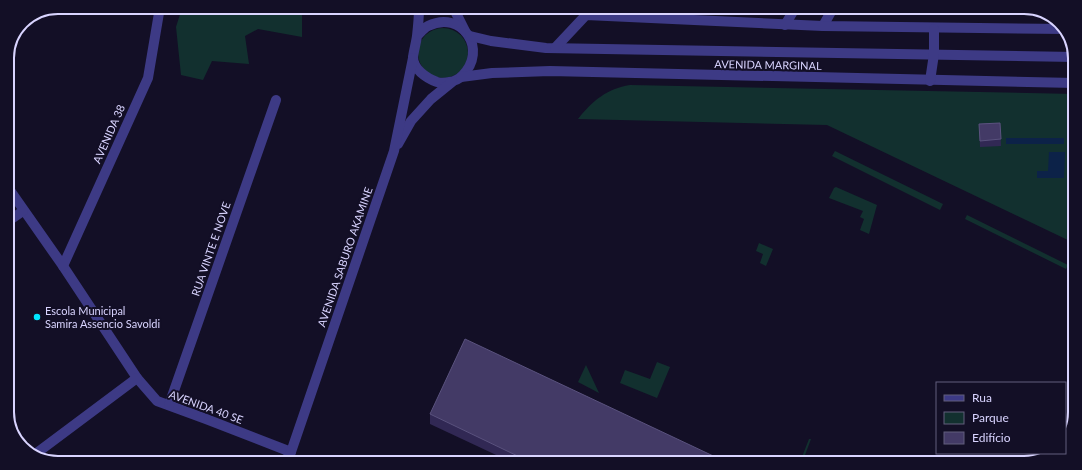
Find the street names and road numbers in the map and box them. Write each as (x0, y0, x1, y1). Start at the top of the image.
street label: AVENIDA MARGINAL (714, 57, 822, 72)
street label: AVENIDA 38 (90, 102, 127, 165)
street label: AVENIDA SABURO AKAMINE (314, 185, 375, 328)
street label: RUA VINTE E NOVE (188, 200, 233, 298)
street label: AVENIDA 40 SE (167, 387, 245, 426)

